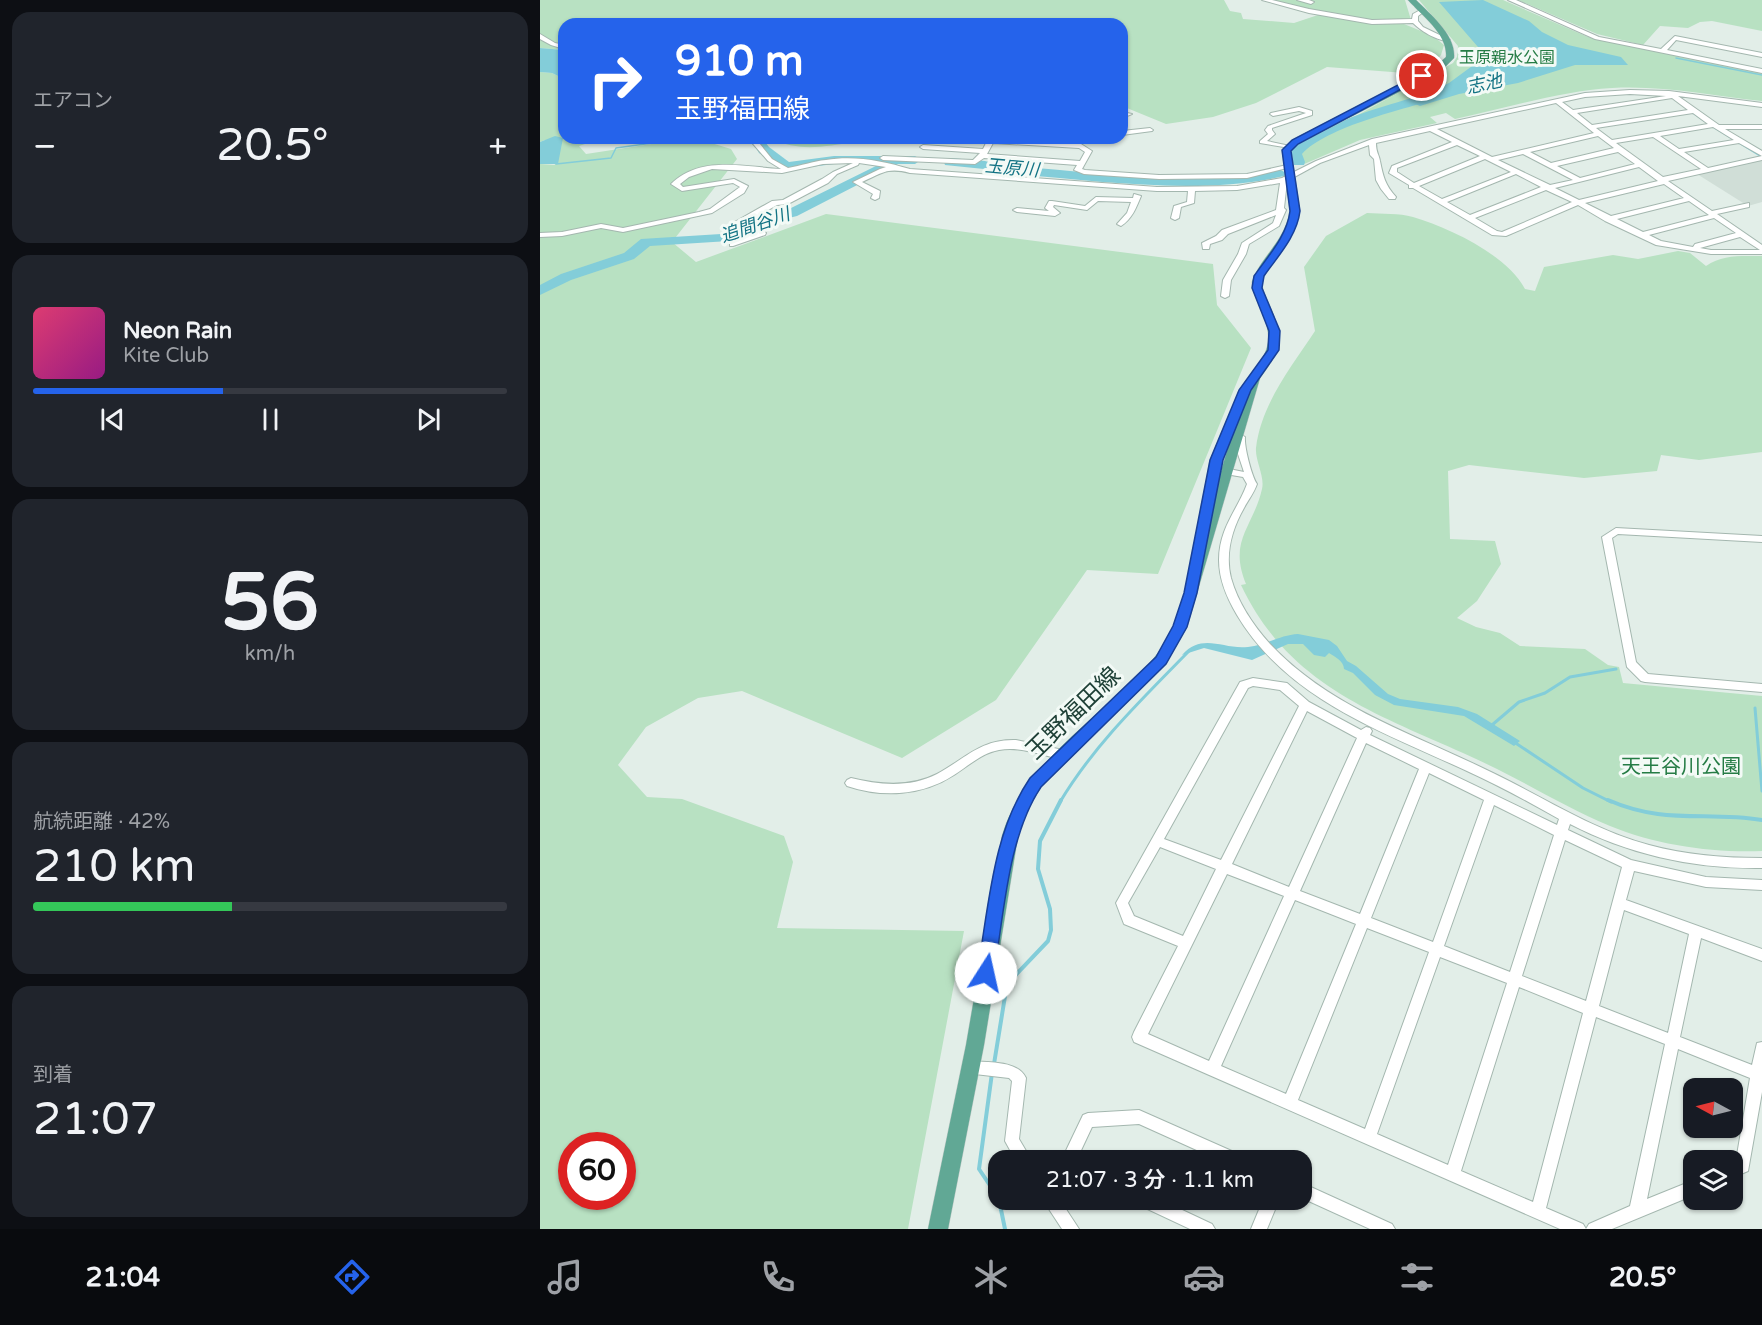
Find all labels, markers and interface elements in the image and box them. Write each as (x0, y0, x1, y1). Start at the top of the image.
text: 910 m (675, 36, 804, 87)
icon: right (576, 42, 654, 120)
park label: 玉原親水公園 (1459, 48, 1555, 68)
pin (1396, 50, 1447, 101)
icon: arrive (1405, 59, 1438, 92)
water label: 志池 (1464, 69, 1506, 99)
text: エアコン (33, 89, 113, 113)
text: 玉野福田線 (675, 93, 810, 126)
text: 20.5° (216, 119, 329, 173)
text: − (33, 127, 57, 166)
text: + (488, 127, 507, 166)
water label: 玉原川 (984, 155, 1042, 181)
water label: 追間谷川 (717, 202, 795, 247)
text: Neon Rain (123, 318, 232, 344)
text: Kite Club (123, 344, 209, 368)
icon: previous (96, 403, 129, 436)
icon: pause (254, 403, 287, 436)
icon: next (412, 403, 445, 436)
text: 56 (221, 556, 319, 650)
text: km/h (245, 642, 295, 666)
street label: 玉野福田線 (1020, 661, 1127, 765)
park label: 天王谷川公園 (1621, 755, 1741, 779)
text: 航続距離 · 42% (33, 810, 170, 834)
text: 210 km (33, 840, 195, 894)
position arrow (954, 941, 1018, 1005)
text: 到着 (33, 1063, 73, 1087)
north arrow (1683, 1078, 1743, 1138)
map controls (1683, 1078, 1743, 1210)
text: 21:07 (33, 1093, 158, 1147)
speed limit sign: 60 (558, 1132, 636, 1210)
button: layers (1683, 1150, 1743, 1210)
text: 21:07 · 3 分 · 1.1 km (1046, 1167, 1254, 1193)
icon: directions (331, 1256, 373, 1298)
icon: music (544, 1256, 586, 1298)
icon: phone (757, 1256, 799, 1298)
icon: climate (970, 1256, 1012, 1298)
icon: car (1183, 1256, 1225, 1298)
icon: filters (1396, 1256, 1438, 1298)
text: 21:04 (85, 1261, 160, 1294)
text: 20.5° (1609, 1261, 1676, 1294)

